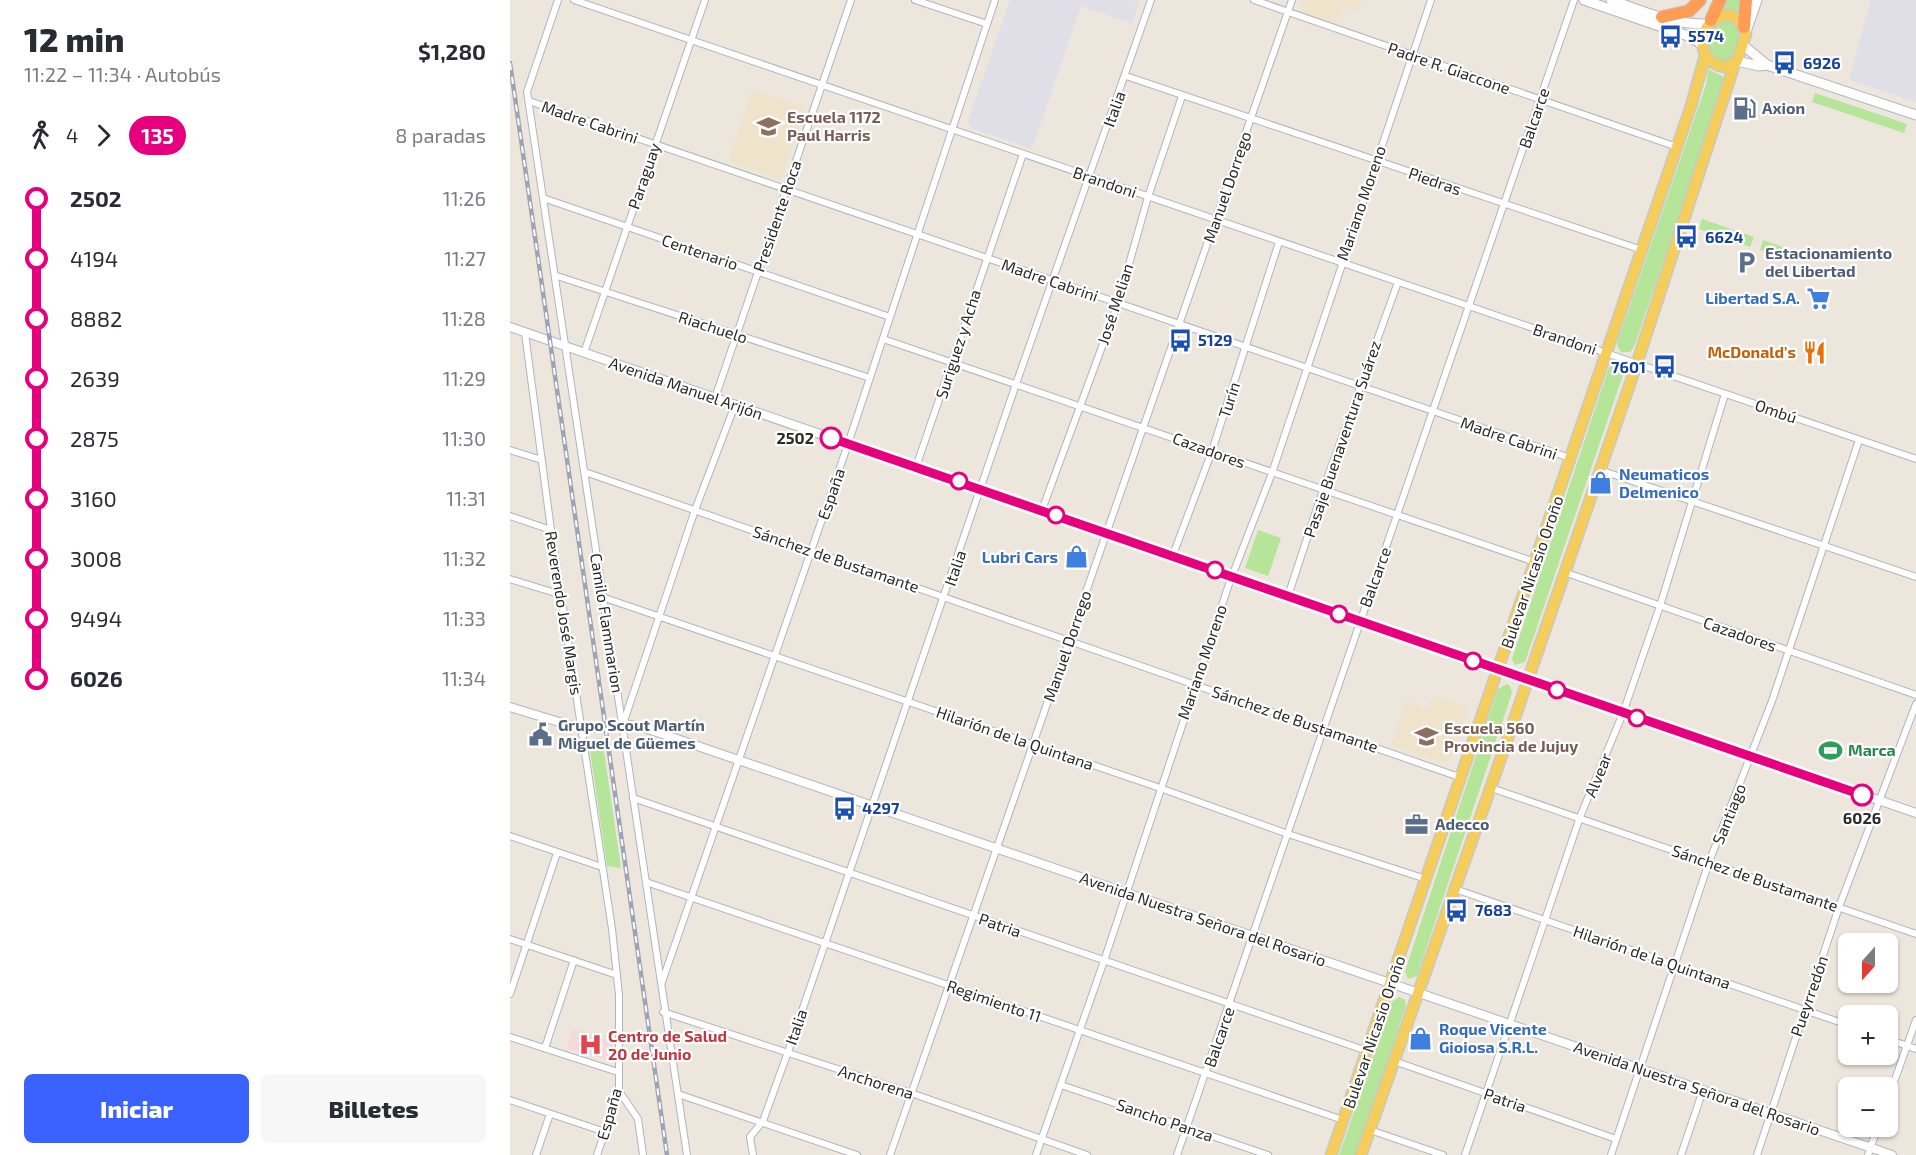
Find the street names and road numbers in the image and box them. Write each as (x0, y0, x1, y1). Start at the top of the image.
street label: Padre R. Giaccone (1386, 38, 1513, 97)
street label: Balcarce (1514, 85, 1553, 151)
street label: Italia (1098, 88, 1129, 129)
street label: Madre Cabrini (539, 96, 641, 147)
street label: Manuel Dorrego (1199, 129, 1254, 245)
street label: Paraguay (623, 140, 664, 211)
street label: Mariano Moreno (1332, 143, 1389, 263)
street label: Presidente Roca (748, 157, 805, 274)
street label: Brandoni (1071, 162, 1139, 201)
street label: Piedras (1406, 163, 1464, 198)
street label: Centenario (660, 230, 741, 273)
street label: Madre Cabrini (999, 254, 1101, 305)
street label: José Melian (1092, 261, 1137, 347)
street label: Suriguez y Acha (931, 287, 984, 401)
street label: Riachuelo (676, 306, 750, 347)
street label: Brandoni (1531, 319, 1599, 358)
street label: Pasaje Buenaventura Suárez (1299, 338, 1385, 540)
street label: Avenida Manuel Arijón (606, 352, 766, 424)
street label: Turín (1214, 379, 1243, 420)
street label: Ombú (1753, 395, 1800, 427)
street label: Madre Cabrini (1458, 412, 1560, 463)
street label: Cazadores (1170, 428, 1248, 471)
street label: España (813, 466, 848, 522)
street label: Bulevar Nicasio Oroño (1496, 493, 1567, 651)
street label: Sánchez de Bustamante (750, 521, 922, 596)
street label: Reverendo José Margis (542, 529, 587, 696)
street label: Balcarce (1355, 544, 1394, 609)
street label: Italia (940, 547, 969, 588)
street label: Camilo Flammarion (587, 552, 628, 694)
street label: Manuel Dorrego (1039, 588, 1094, 704)
street label: Mariano Moreno (1173, 602, 1230, 722)
street label: Cazadores (1701, 612, 1779, 655)
street label: Sánchez de Bustamante (1209, 681, 1381, 756)
street label: Hilarión de la Quintana (934, 702, 1096, 774)
street label: Alvear (1580, 749, 1615, 800)
street label: Santiago (1708, 781, 1749, 847)
street label: Sánchez de Bustamante (1669, 840, 1841, 915)
street label: Avenida Nuestra Señora del Rosario (1078, 867, 1329, 970)
street label: Patria (977, 908, 1024, 941)
street label: Hilarión de la Quintana (1571, 921, 1733, 993)
street label: Bulevar Nicasio Oroño (1338, 953, 1409, 1111)
street label: Pueyrredón (1786, 953, 1831, 1039)
street label: Regimiento 11 (944, 975, 1044, 1026)
street label: Balcarce (1199, 1004, 1238, 1070)
street label: Italia (781, 1006, 810, 1047)
street label: Avenida Nuestra Señora del Rosario (1572, 1036, 1823, 1139)
street label: Anchorena (836, 1060, 916, 1103)
street label: Patria (1482, 1083, 1529, 1116)
street label: España (592, 1086, 625, 1142)
street label: Sancho Panza (1114, 1094, 1216, 1145)

